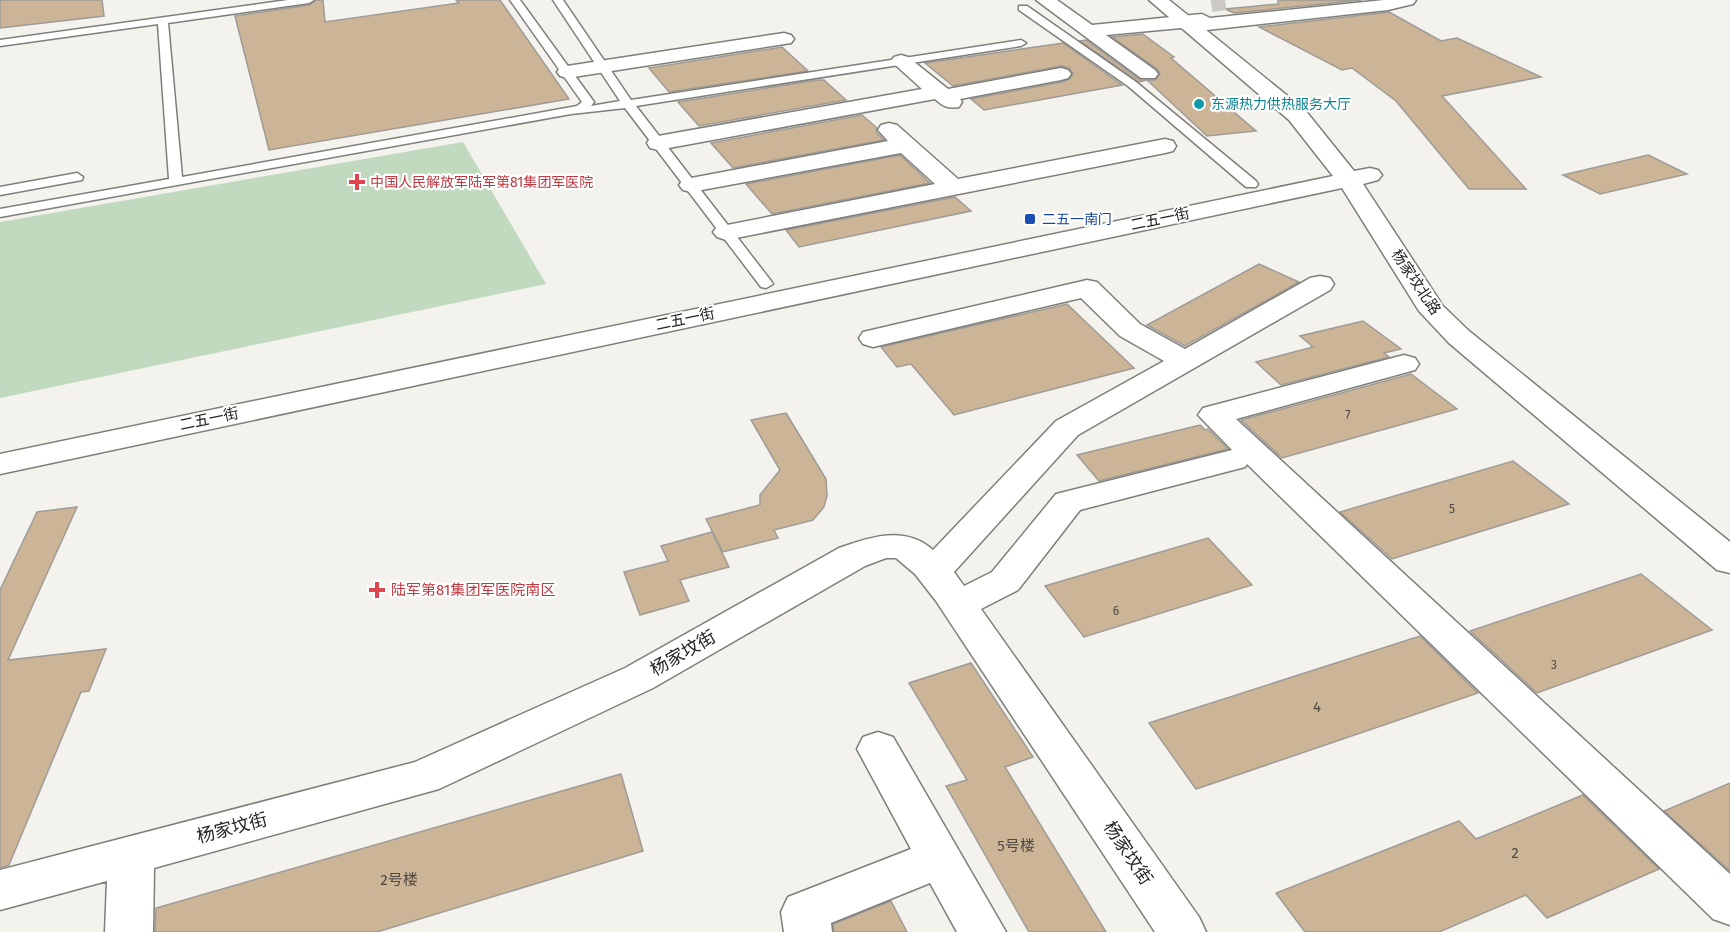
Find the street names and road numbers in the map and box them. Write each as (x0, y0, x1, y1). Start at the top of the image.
street label: 二五一街 (1129, 204, 1191, 234)
street label: 杨家坟北路 (1388, 246, 1444, 318)
street label: 二五一街 (654, 304, 716, 334)
street label: 二五一街 (178, 404, 240, 434)
street label: 杨家坟街 (646, 625, 720, 681)
street label: 杨家坟街 (194, 808, 270, 848)
street label: 杨家坟街 (1099, 817, 1157, 889)

